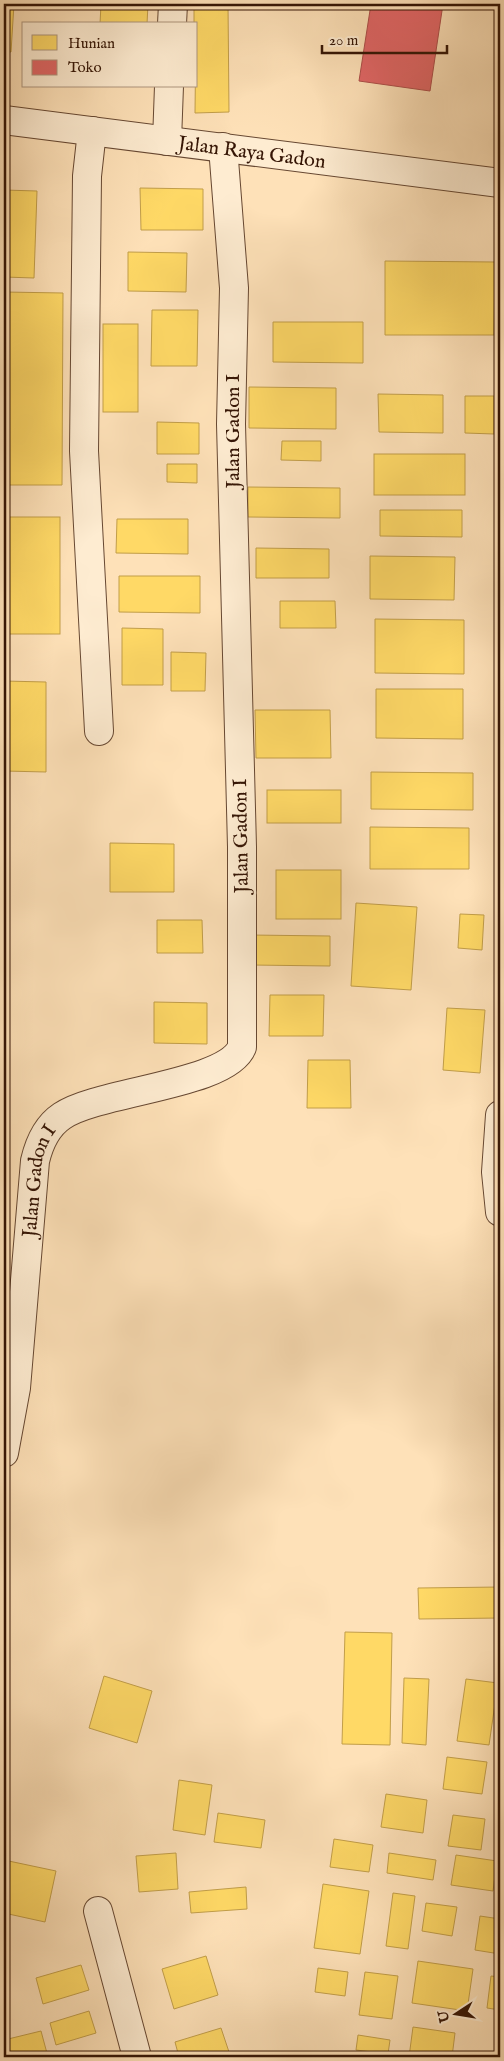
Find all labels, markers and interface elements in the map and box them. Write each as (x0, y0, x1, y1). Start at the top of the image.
legend (22, 22, 198, 88)
scale bar (322, 22, 446, 54)
text: 20 m (329, 31, 359, 50)
text: Hunian (68, 34, 115, 53)
text: Toko (68, 58, 102, 77)
street label: Jalan Raya Gadon (175, 131, 327, 175)
street label: Jalan Gadon I (221, 373, 246, 490)
street label: Jalan Gadon I (228, 778, 255, 896)
street label: Jalan Gadon I (17, 1119, 62, 1240)
north arrow (432, 1988, 482, 2038)
text: U (434, 2008, 455, 2025)

